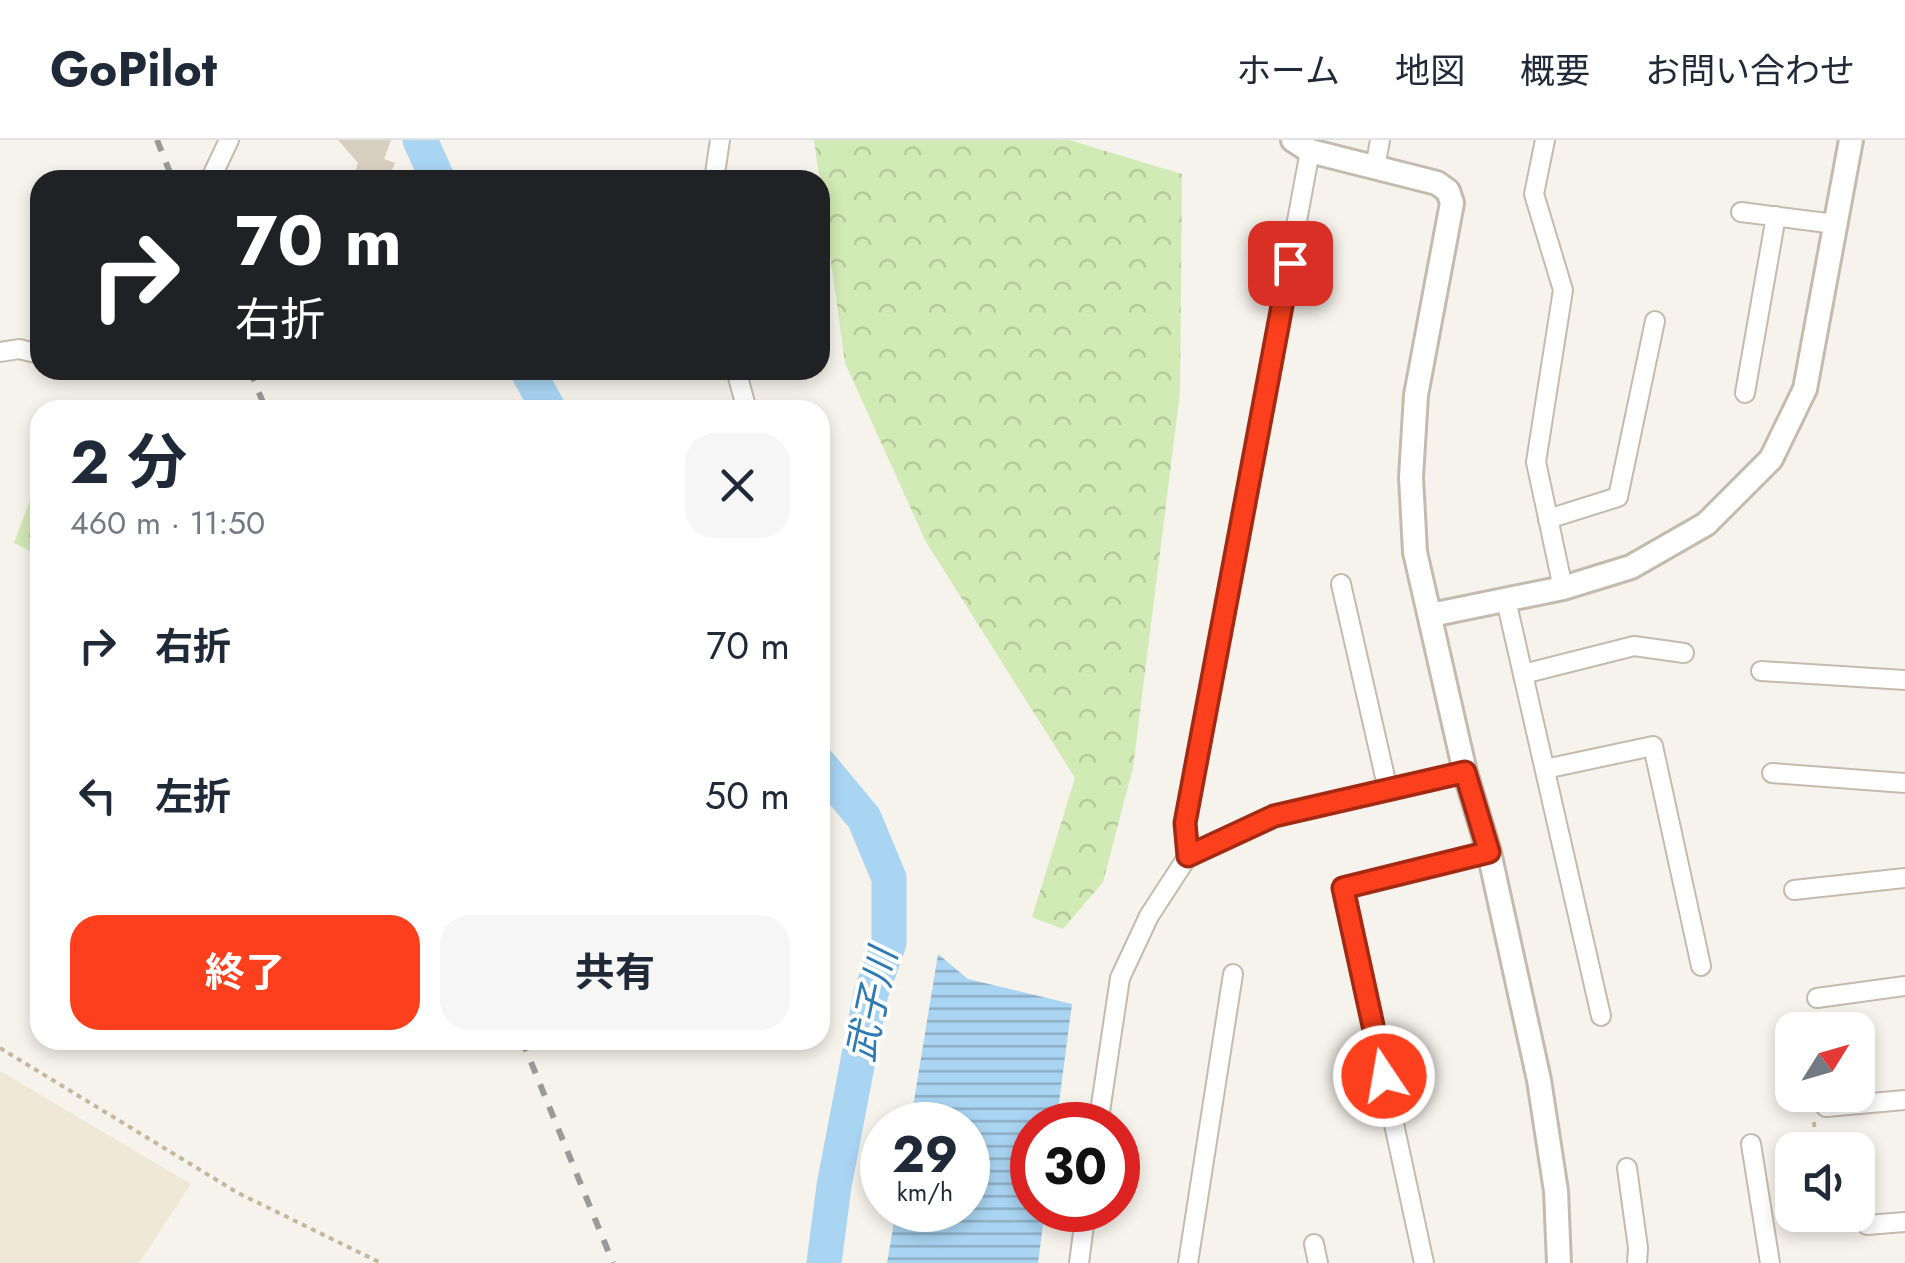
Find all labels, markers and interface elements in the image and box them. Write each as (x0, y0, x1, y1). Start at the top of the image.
text: GoPilot (50, 35, 217, 104)
text: ホーム (1236, 46, 1340, 96)
text: 地図 (1395, 46, 1465, 96)
text: 概要 (1520, 46, 1590, 96)
text: お問い合わせ (1645, 46, 1855, 96)
text: 70 m (235, 190, 402, 291)
icon: right (70, 210, 200, 340)
pin (1248, 221, 1333, 306)
icon: arrive (1263, 236, 1318, 291)
text: 右折 (235, 287, 325, 352)
text: 2 分 (70, 419, 187, 506)
button: close (685, 433, 790, 538)
text: 460 m · 11:50 (70, 500, 265, 546)
icon: right (70, 618, 125, 673)
text: 70 m (706, 618, 790, 673)
text: 右折 (155, 619, 231, 674)
icon: left (70, 768, 125, 823)
text: 50 m (705, 768, 790, 823)
text: 左折 (155, 769, 231, 824)
button: 終了 (70, 915, 420, 1030)
button: 共有 (440, 915, 790, 1030)
water label: 武子川 (833, 940, 911, 1066)
north arrow (1775, 1012, 1875, 1112)
map controls (1775, 1012, 1875, 1232)
position arrow (1332, 1024, 1436, 1128)
speed limit sign: 30 (1010, 1102, 1140, 1232)
text: 29 (892, 1118, 958, 1191)
button: sound (1775, 1132, 1875, 1232)
text: km/h (897, 1174, 953, 1210)

